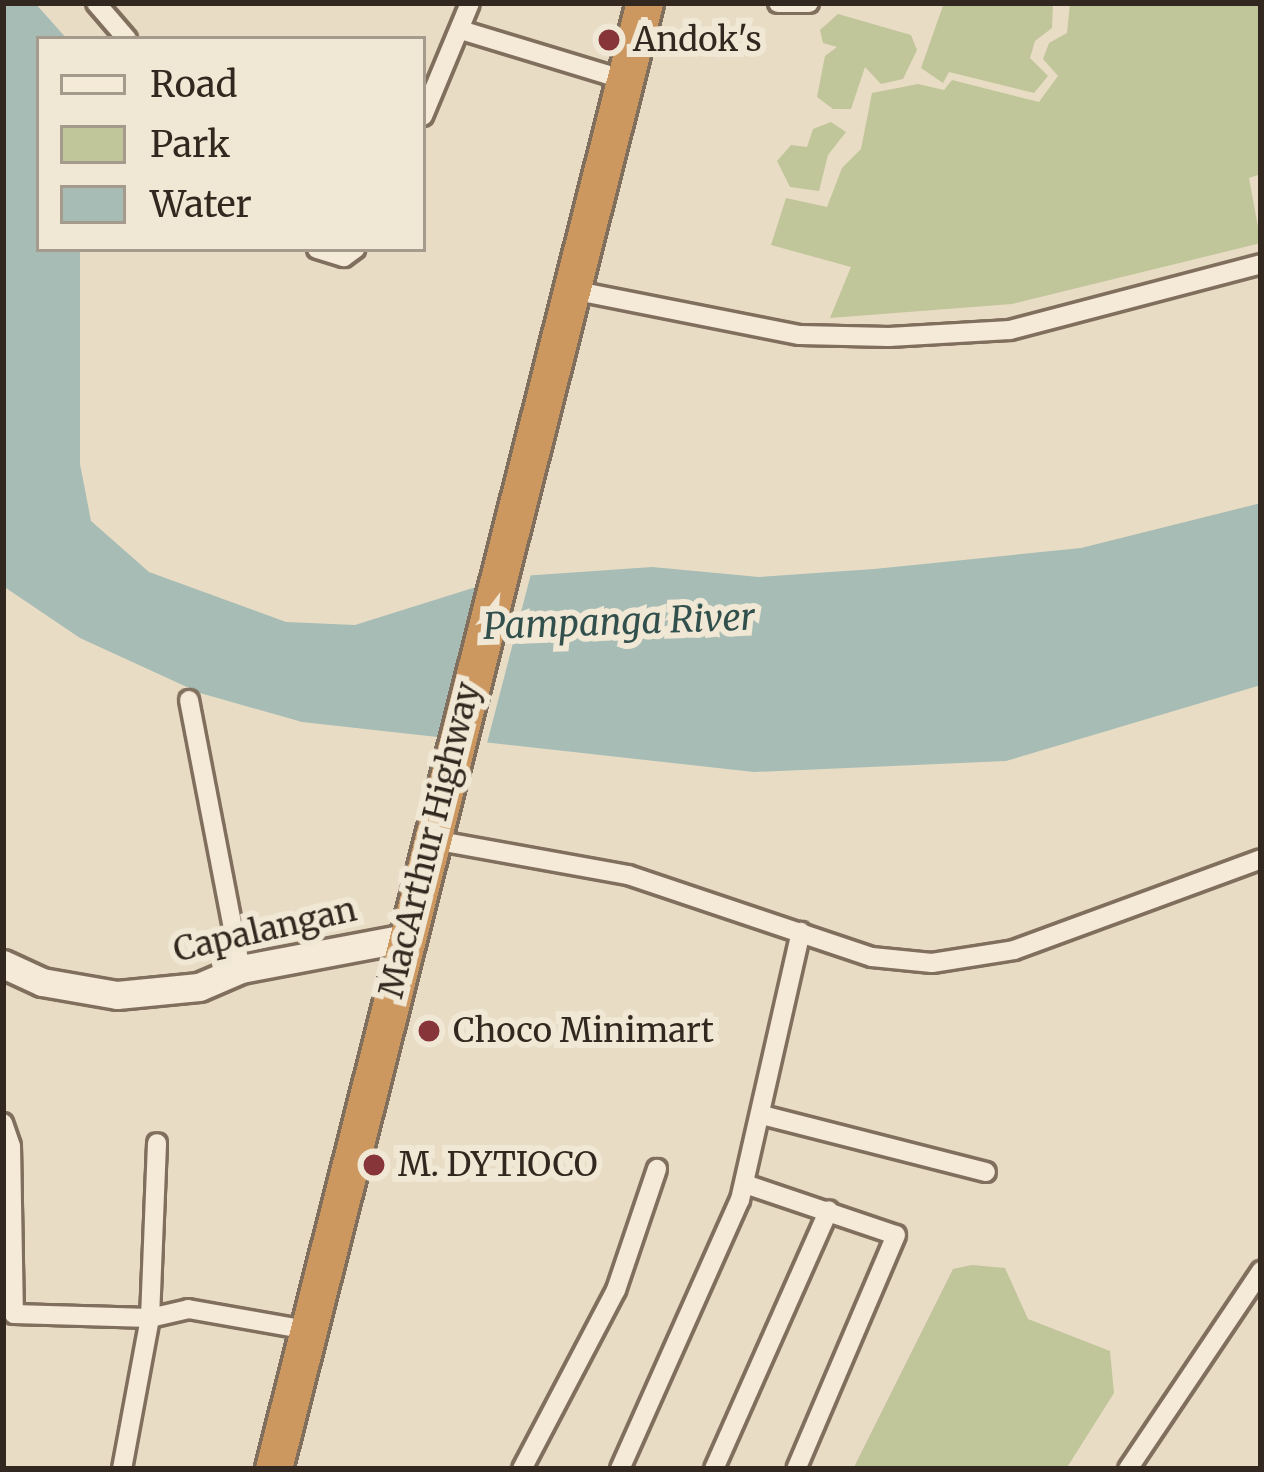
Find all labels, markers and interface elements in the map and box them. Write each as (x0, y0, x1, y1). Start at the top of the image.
place label: Andok's (633, 20, 762, 60)
marker: Andok's (596, 27, 622, 53)
legend (36, 36, 426, 252)
text: Road (150, 62, 237, 107)
text: Park (150, 122, 230, 167)
text: Water (150, 182, 252, 227)
water label: Pampanga River (482, 596, 756, 648)
street label: MacArthur Highway (372, 678, 488, 1002)
street label: Capalangan (170, 890, 360, 970)
place label: Choco Minimart (453, 1011, 714, 1051)
marker: Choco Minimart (416, 1018, 442, 1044)
place label: M. DYTIOCO (398, 1145, 598, 1185)
marker: M. DYTIOCO (361, 1152, 387, 1178)

